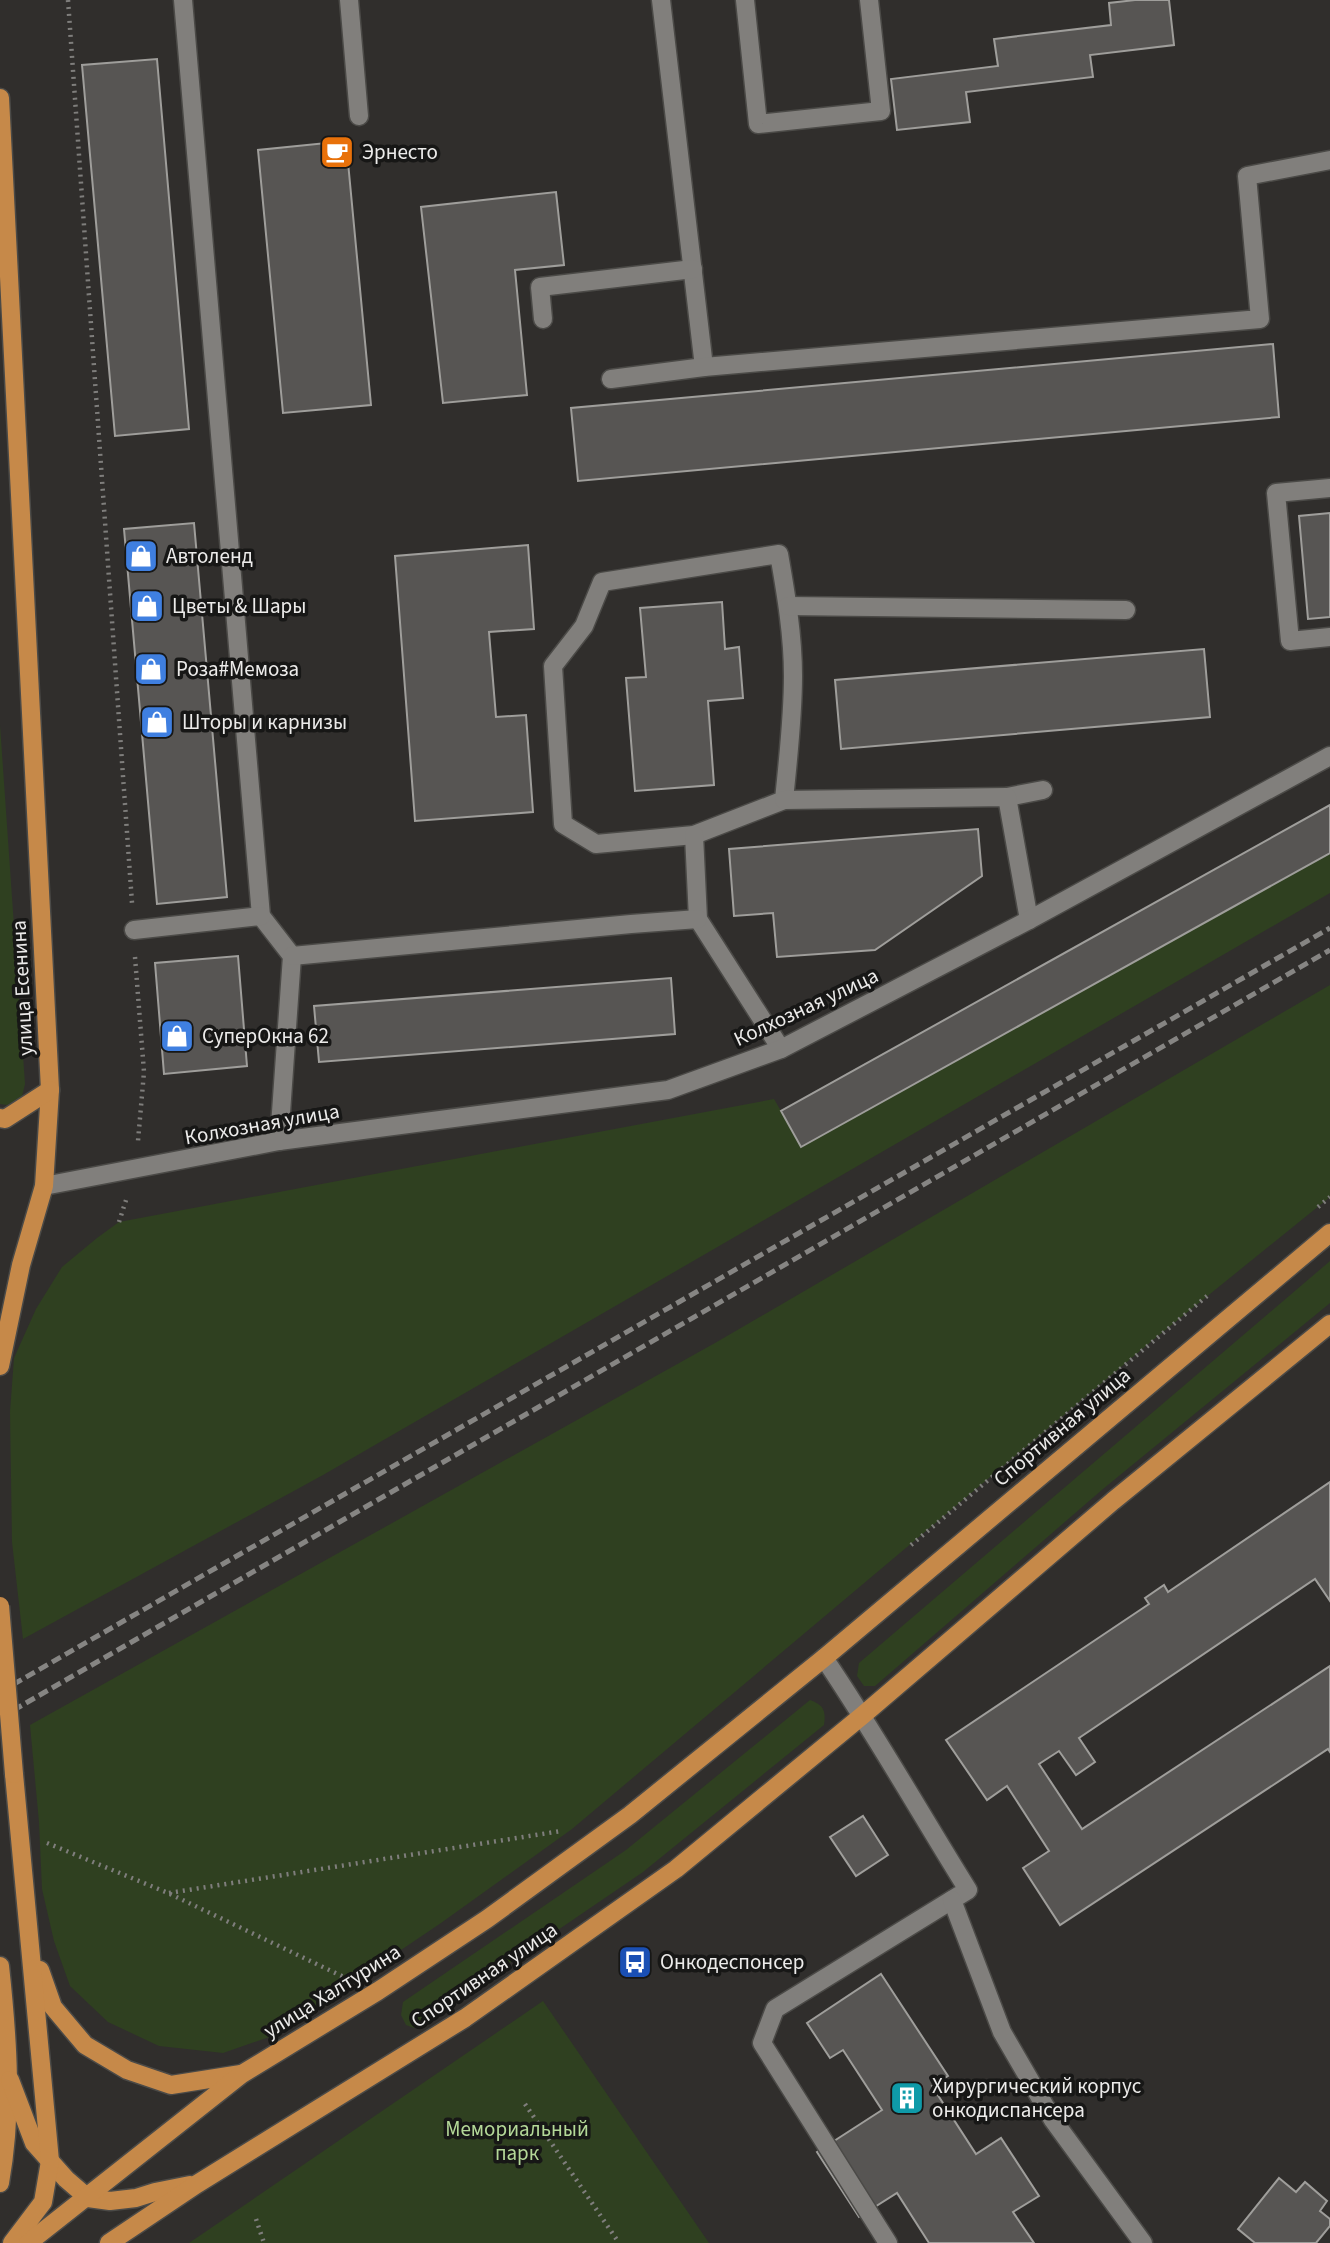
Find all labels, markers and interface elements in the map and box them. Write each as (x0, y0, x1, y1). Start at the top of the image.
cafe icon: Эрнесто (318, 133, 356, 171)
place label: Эрнесто (362, 137, 438, 167)
shop icon: Автоленд (122, 537, 160, 575)
place label: Автоленд (166, 541, 253, 571)
shop icon: Цветы & Шары (128, 587, 166, 625)
place label: Цветы & Шары (172, 591, 306, 621)
shop icon: Роза#Мемоза (132, 650, 170, 688)
place label: Роза#Мемоза (176, 654, 299, 684)
shop icon: Шторы и карнизы (138, 703, 176, 741)
place label: Шторы и карнизы (182, 707, 347, 737)
street label: улица Есенина (3, 919, 41, 1057)
street label: Колхозная улица (729, 960, 883, 1054)
shop icon: СуперОкна 62 (158, 1017, 196, 1055)
place label: СуперОкна 62 (202, 1021, 329, 1051)
street label: Колхозная улица (182, 1096, 342, 1152)
street label: Спортивная улица (987, 1361, 1137, 1493)
street label: Спортивная улица (405, 1915, 563, 2035)
street label: улица Халтурина (258, 1937, 406, 2045)
bus stop icon: Онкодеспонсер (616, 1943, 654, 1981)
place label: Онкодеспонсер (660, 1947, 804, 1977)
place label: Хирургический корпус онкодиспансера (932, 2071, 1142, 2125)
building icon: Хирургический корпус онкодиспансера (888, 2079, 926, 2117)
park label: Мемориальный парк (445, 2114, 589, 2168)

